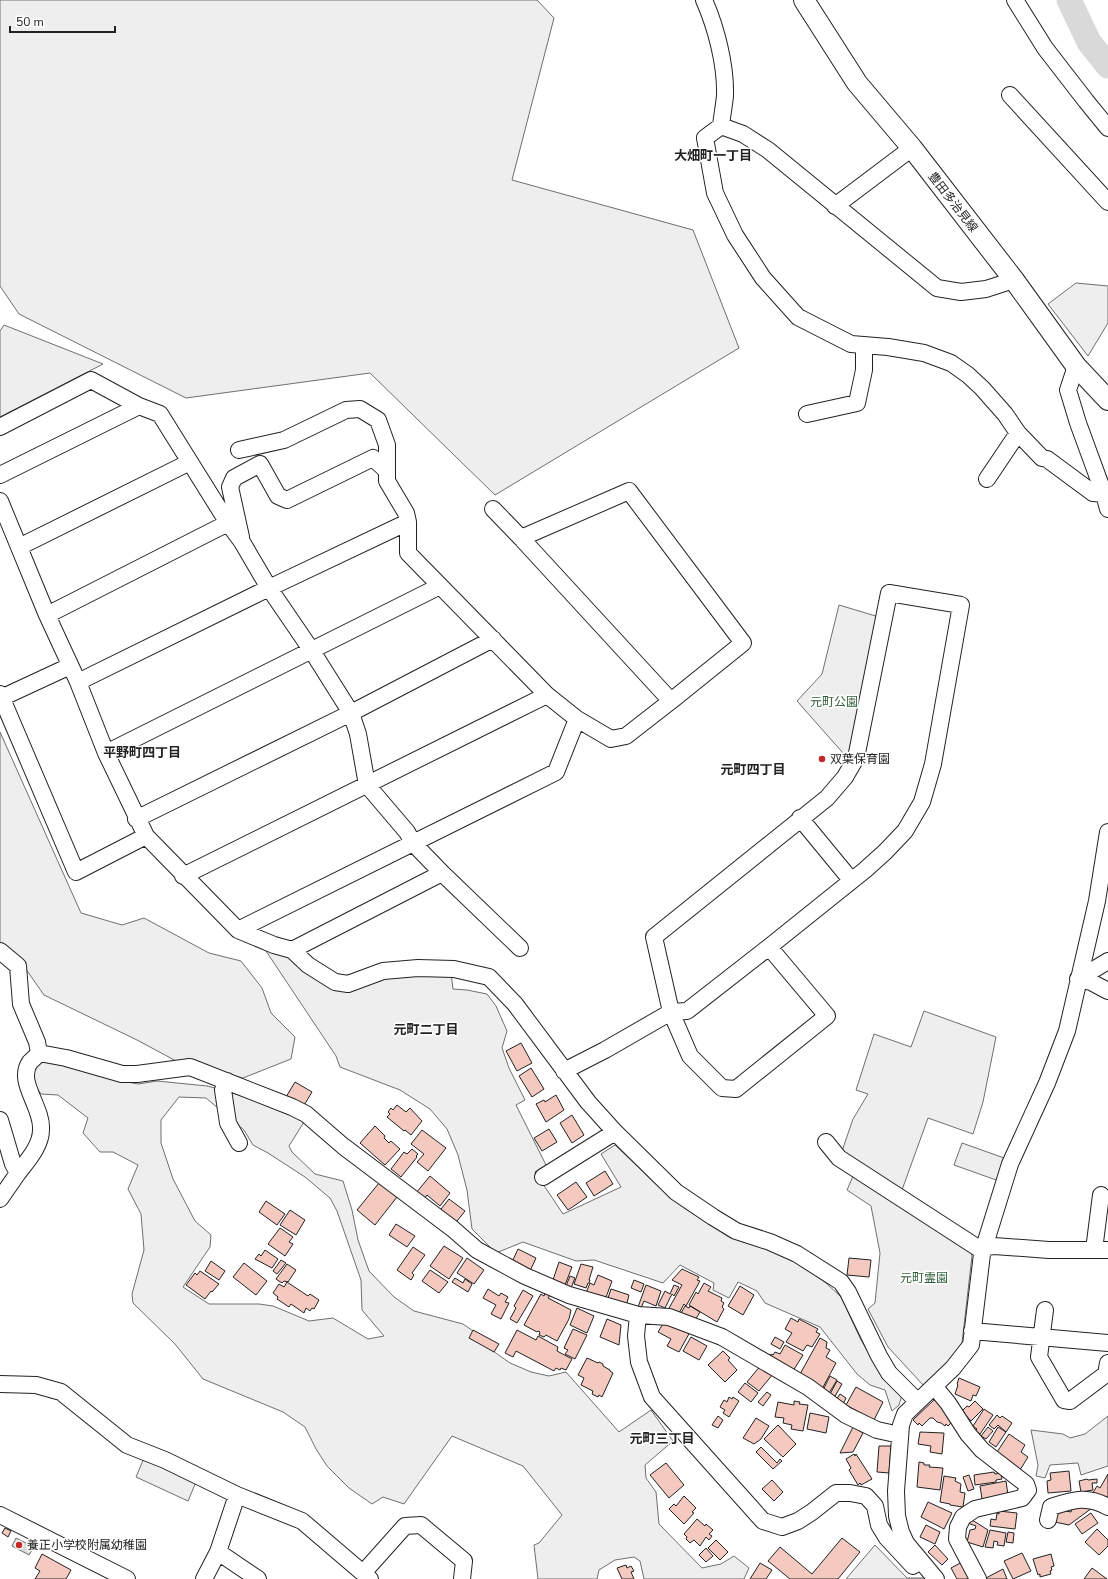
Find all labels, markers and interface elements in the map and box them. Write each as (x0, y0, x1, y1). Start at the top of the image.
scale bar (10, 8, 115, 34)
text: 50 m (16, 14, 44, 30)
district label: 大畑町一丁目 (674, 147, 752, 165)
street label: 豊田多治見線 (925, 169, 981, 235)
park label: 元町公園 (810, 694, 858, 710)
district label: 平野町四丁目 (103, 744, 181, 762)
place label: 双葉保育園 (830, 751, 890, 767)
marker: 双葉保育園 (817, 754, 827, 764)
district label: 元町四丁目 (720, 761, 786, 779)
district label: 元町二丁目 (393, 1021, 459, 1039)
park label: 元町霊園 (900, 1270, 948, 1286)
district label: 元町三丁目 (629, 1430, 695, 1448)
place label: 養正小学校附属幼稚園 (27, 1537, 147, 1553)
marker: 養正小学校附属幼稚園 (14, 1540, 24, 1550)

